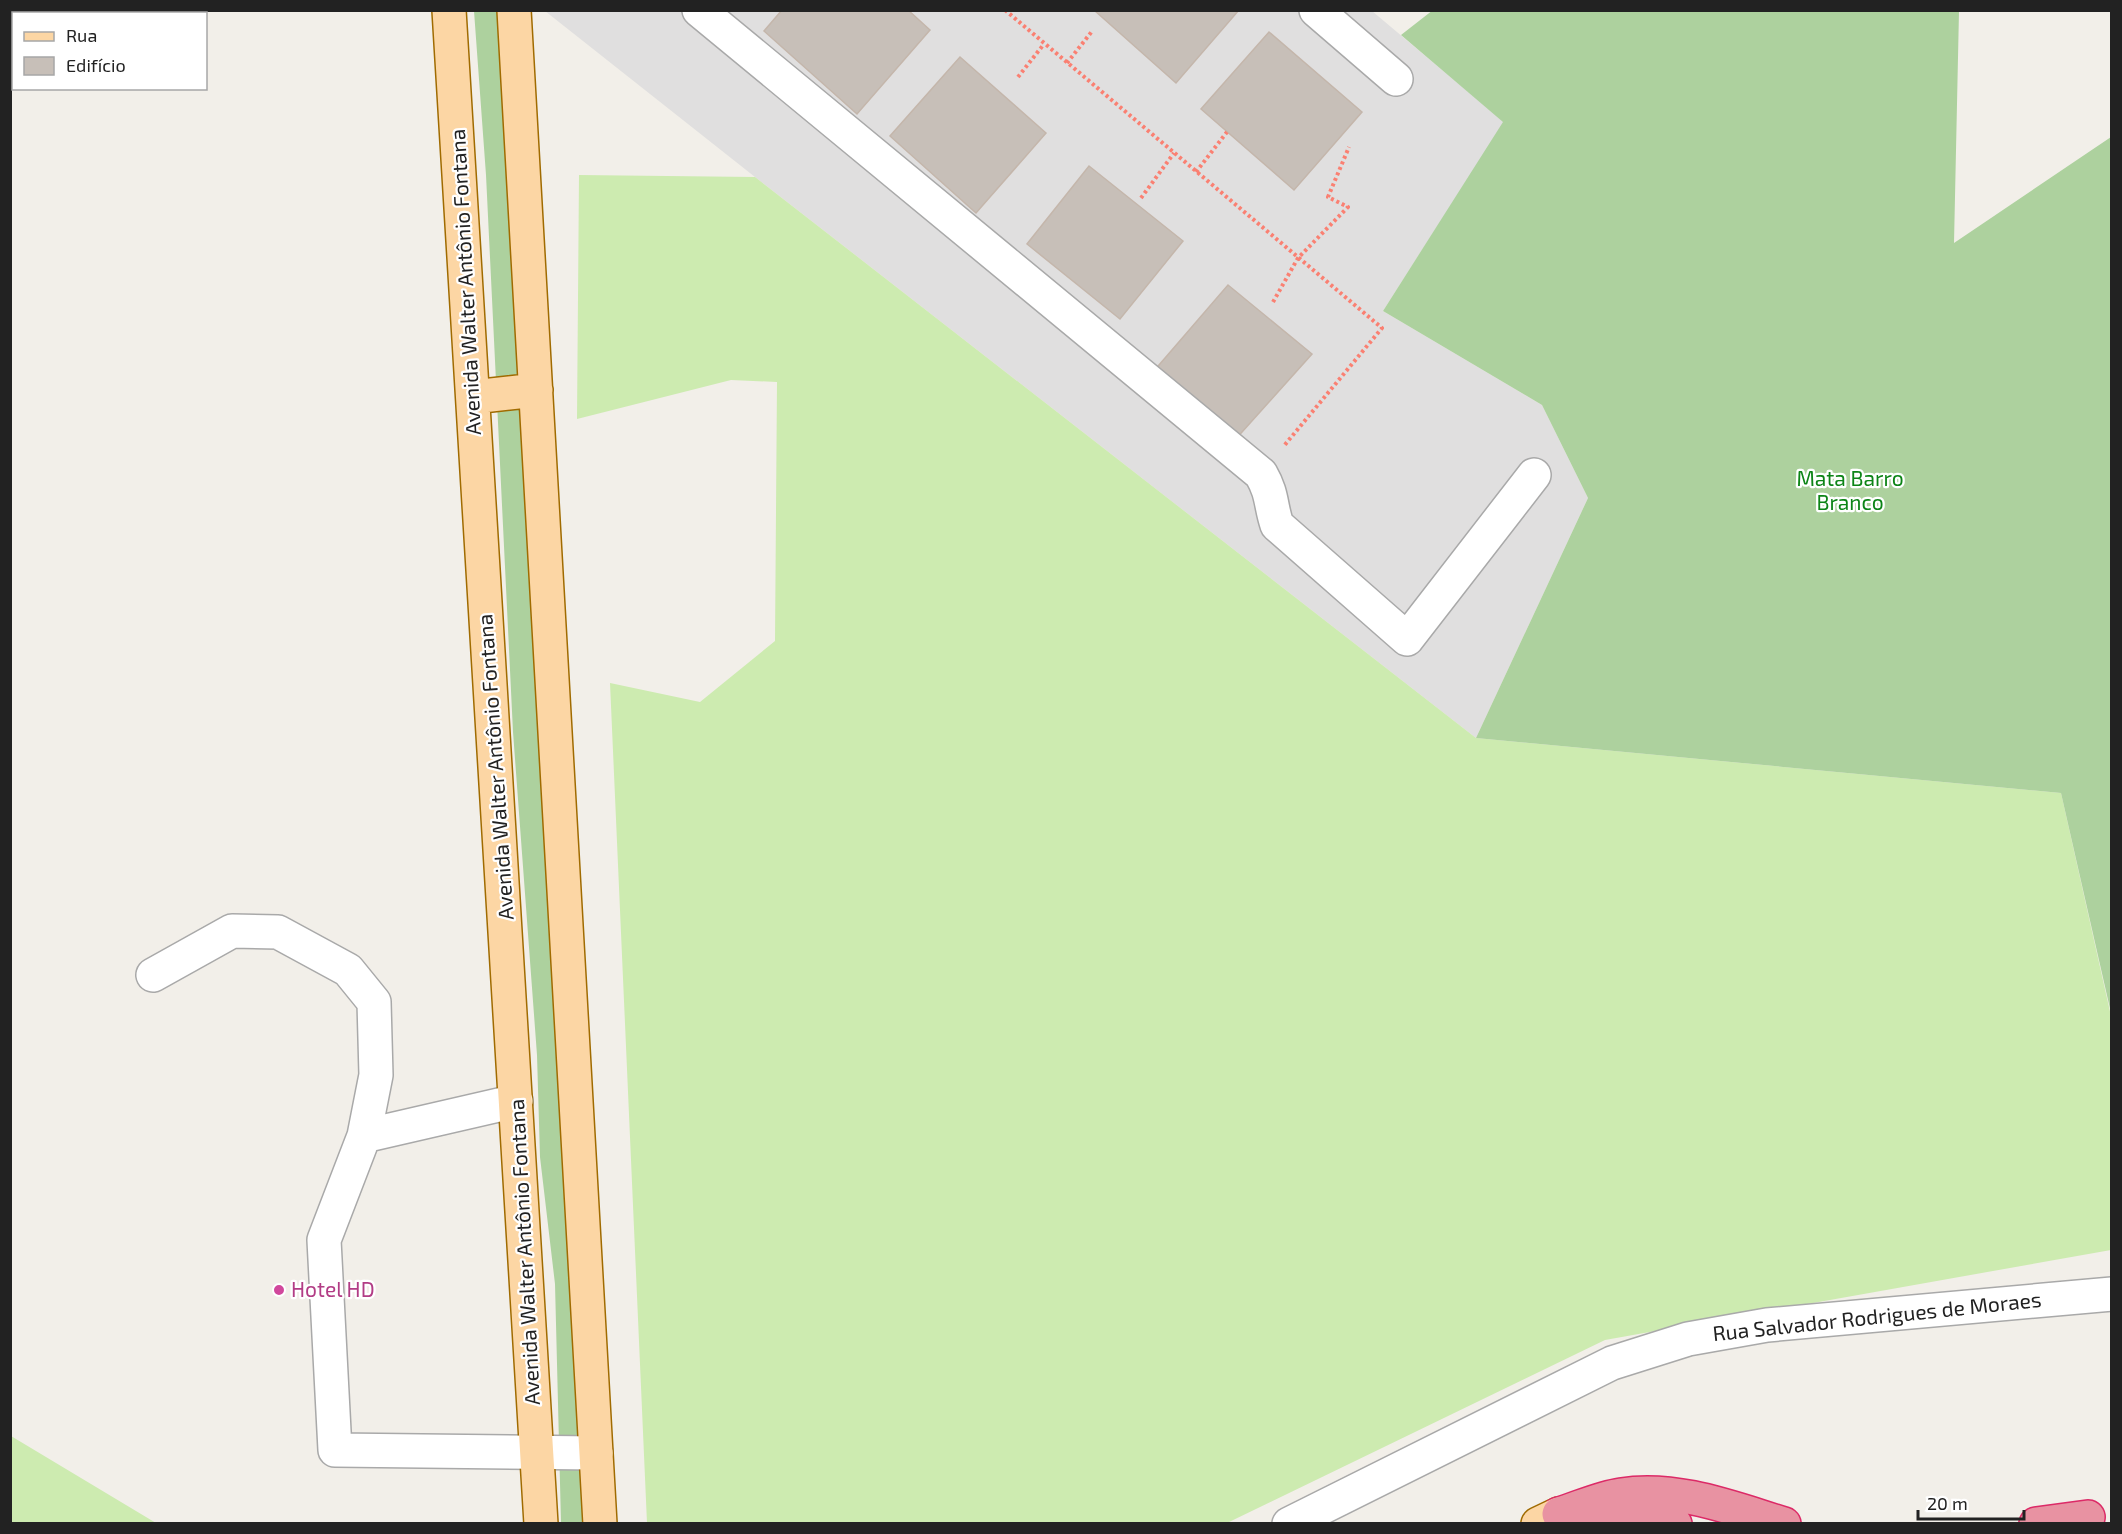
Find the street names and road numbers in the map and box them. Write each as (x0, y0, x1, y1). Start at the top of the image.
street label: Avenida Walter Antônio Fontana (444, 128, 485, 436)
street label: Avenida Walter Antônio Fontana (471, 613, 518, 921)
street label: Avenida Walter Antônio Fontana (503, 1098, 544, 1406)
street label: Rua Salvador Rodrigues de Moraes (1711, 1286, 2042, 1345)

